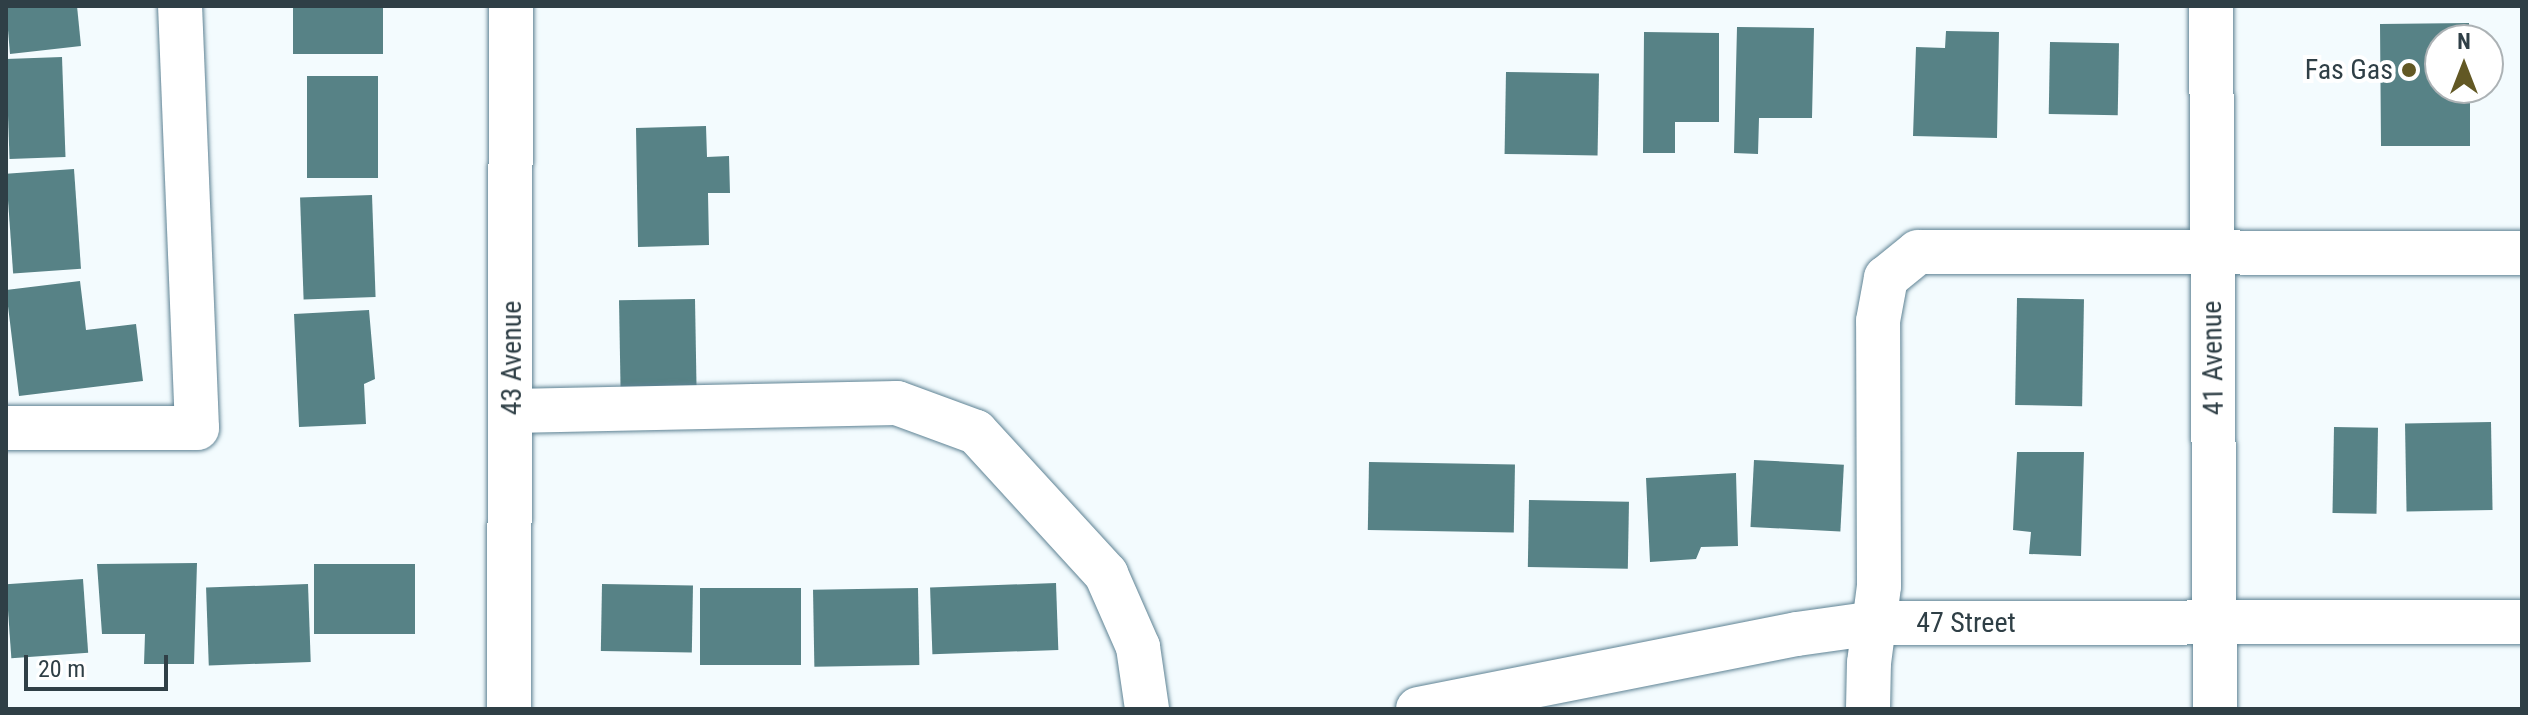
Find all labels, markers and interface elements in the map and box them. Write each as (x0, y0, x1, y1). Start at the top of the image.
north arrow (2424, 24, 2504, 104)
text: N (2457, 29, 2471, 54)
place label: Fas Gas (2305, 53, 2393, 87)
marker: Fas Gas (2400, 61, 2418, 79)
street label: 41 Avenue (2195, 300, 2231, 416)
street label: 43 Avenue (495, 301, 529, 415)
street label: 47 Street (1916, 606, 2016, 640)
scale bar (28, 639, 172, 689)
text: 20 m (38, 655, 85, 683)

